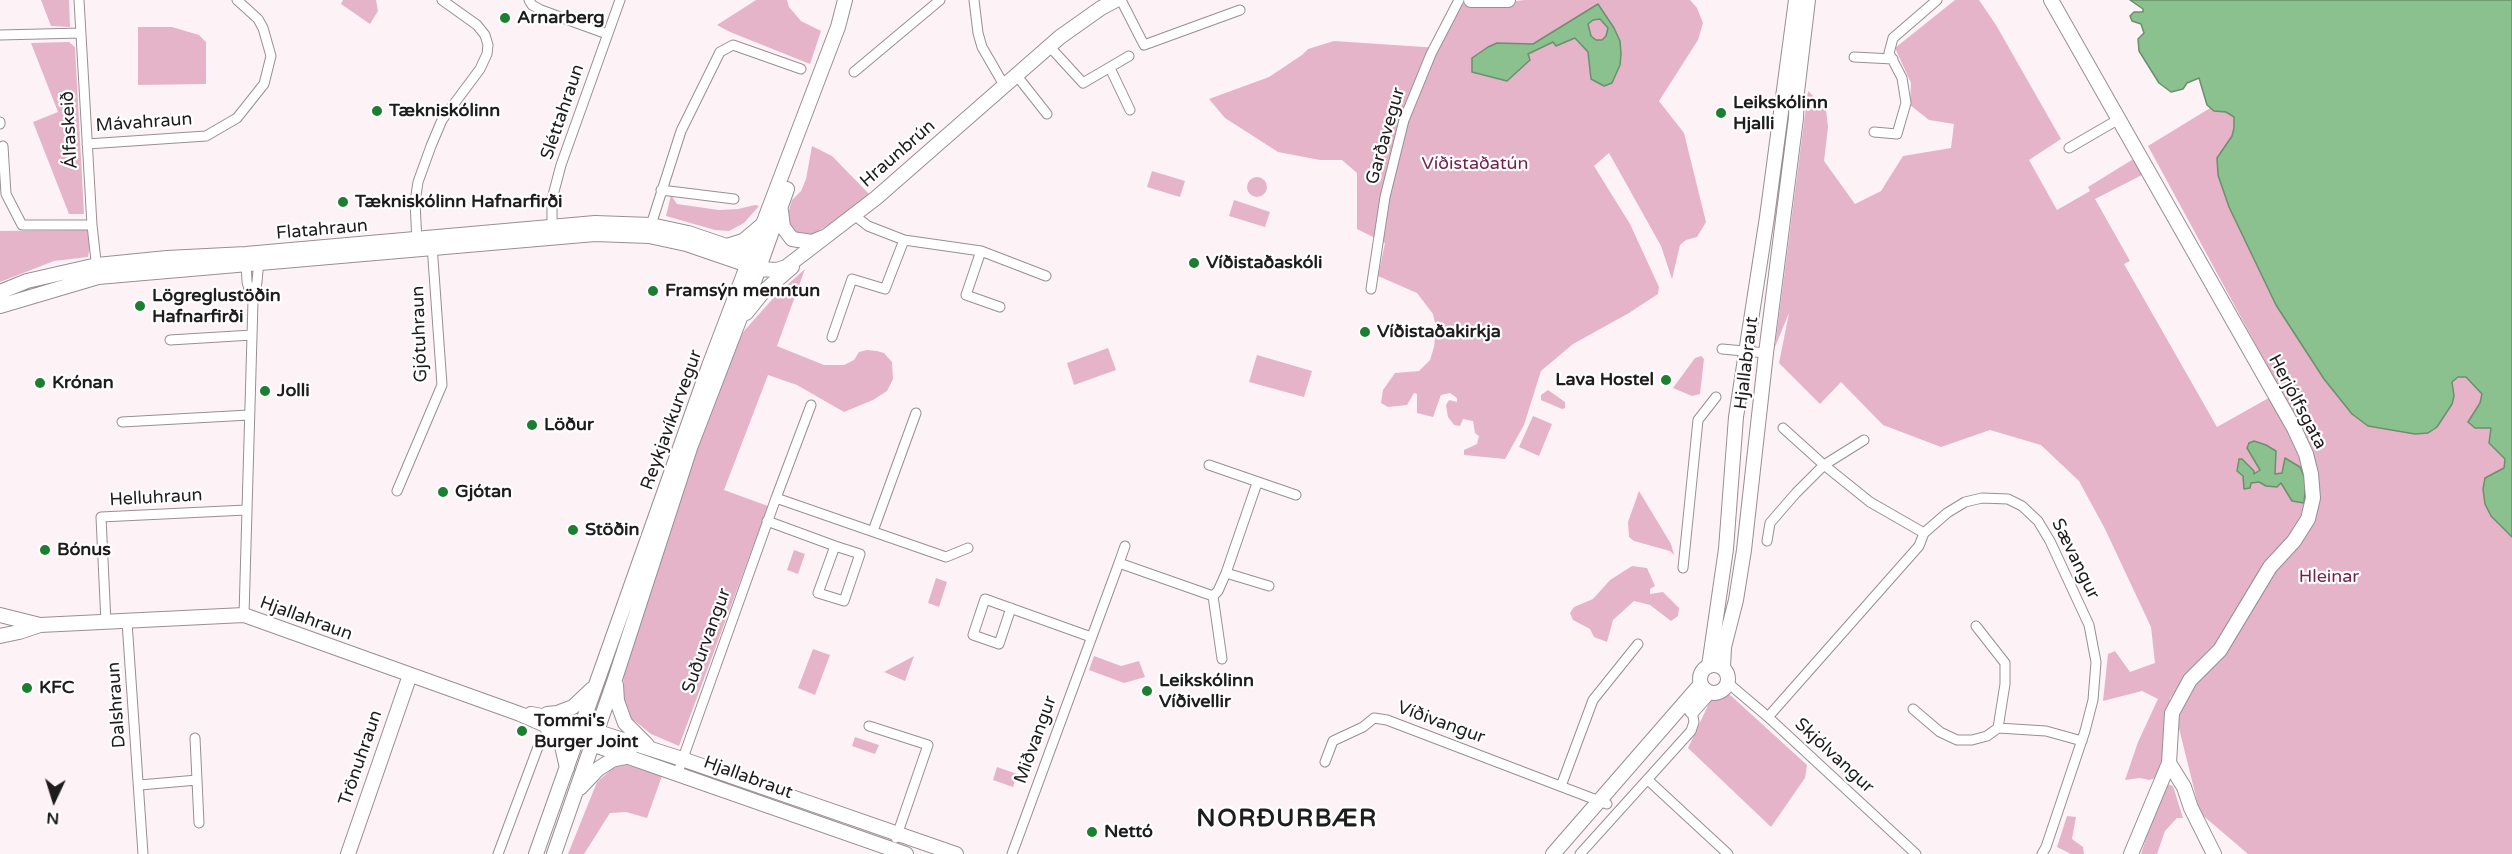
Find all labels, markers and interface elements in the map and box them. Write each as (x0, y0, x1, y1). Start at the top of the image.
place label: Arnarberg (517, 7, 605, 29)
marker: Arnarberg (498, 11, 512, 25)
street label: Sléttahraun (537, 62, 589, 162)
street label: Garðavegur (1362, 85, 1410, 187)
street label: Álfaskeið (57, 90, 83, 170)
place label: Leikskólinn Hjalli (1733, 92, 1828, 134)
place label: Tækniskólinn (389, 100, 500, 122)
marker: Tækniskólinn (370, 104, 384, 118)
marker: Leikskólinn Hjalli (1714, 106, 1728, 120)
street label: Mávahraun (95, 109, 193, 137)
street label: Hraunbrún (856, 116, 940, 192)
park label: Víðistaðatún (1422, 153, 1528, 175)
place label: Tækniskólinn Hafnarfirði (355, 191, 563, 213)
marker: Tækniskólinn Hafnarfirði (336, 195, 350, 209)
street label: Flatahraun (275, 215, 369, 245)
place label: Víðistaðaskóli (1206, 252, 1322, 274)
marker: Víðistaðaskóli (1187, 256, 1201, 270)
place label: Framsýn menntun (665, 280, 820, 302)
marker: Framsýn menntun (646, 284, 660, 298)
place label: Lögreglustöðin Hafnarfirði (152, 285, 281, 328)
street label: Gjótuhraun (408, 285, 432, 383)
marker: Lögreglustöðin Hafnarfirði (133, 299, 147, 313)
street label: Hjallabraut (1731, 315, 1763, 411)
place label: Víðistaðakirkja (1377, 321, 1501, 343)
marker: Víðistaðakirkja (1358, 325, 1372, 339)
street label: Reykjavíkurvegur (637, 347, 707, 493)
street label: Herjólfsgata (2263, 351, 2331, 453)
place label: Lava Hostel (1555, 369, 1654, 391)
place label: Krónan (52, 372, 114, 394)
marker: Lava Hostel (1659, 373, 1673, 387)
marker: Krónan (33, 376, 47, 390)
place label: Jolli (277, 380, 310, 402)
marker: Jolli (258, 384, 272, 398)
place label: Löður (544, 414, 594, 436)
marker: Löður (525, 418, 539, 432)
place label: Gjótan (455, 481, 512, 503)
street label: Helluhraun (109, 485, 203, 511)
marker: Gjótan (436, 485, 450, 499)
street label: Sævangur (2046, 515, 2104, 603)
place label: Stöðin (585, 519, 640, 541)
marker: Stöðin (566, 523, 580, 537)
place label: Bónus (57, 539, 111, 561)
marker: Bónus (38, 543, 52, 557)
park label: Hleinar (2299, 566, 2359, 588)
street label: Suðurvangur (678, 586, 736, 696)
street label: Hjallahraun (257, 592, 355, 646)
street label: Dalshraun (103, 661, 131, 749)
place label: Leikskólinn Víðivellir (1159, 670, 1254, 712)
place label: KFC (39, 677, 74, 699)
marker: KFC (20, 681, 34, 695)
marker: Leikskólinn Víðivellir (1140, 684, 1154, 698)
street label: Miðvangur (1010, 693, 1062, 787)
street label: Víðivangur (1394, 697, 1488, 749)
street label: Trönuhraun (335, 708, 387, 808)
place label: Tommi's Burger Joint (534, 710, 638, 752)
street label: Skjólvangur (1790, 714, 1878, 798)
marker: Tommi's Burger Joint (515, 724, 529, 738)
street label: Hjallabraut (700, 752, 796, 804)
north arrow (24, 770, 84, 830)
district label: NORÐURBÆR (1196, 806, 1378, 834)
text: N (46, 808, 60, 828)
place label: Nettó (1104, 821, 1153, 843)
marker: Nettó (1085, 825, 1099, 839)

